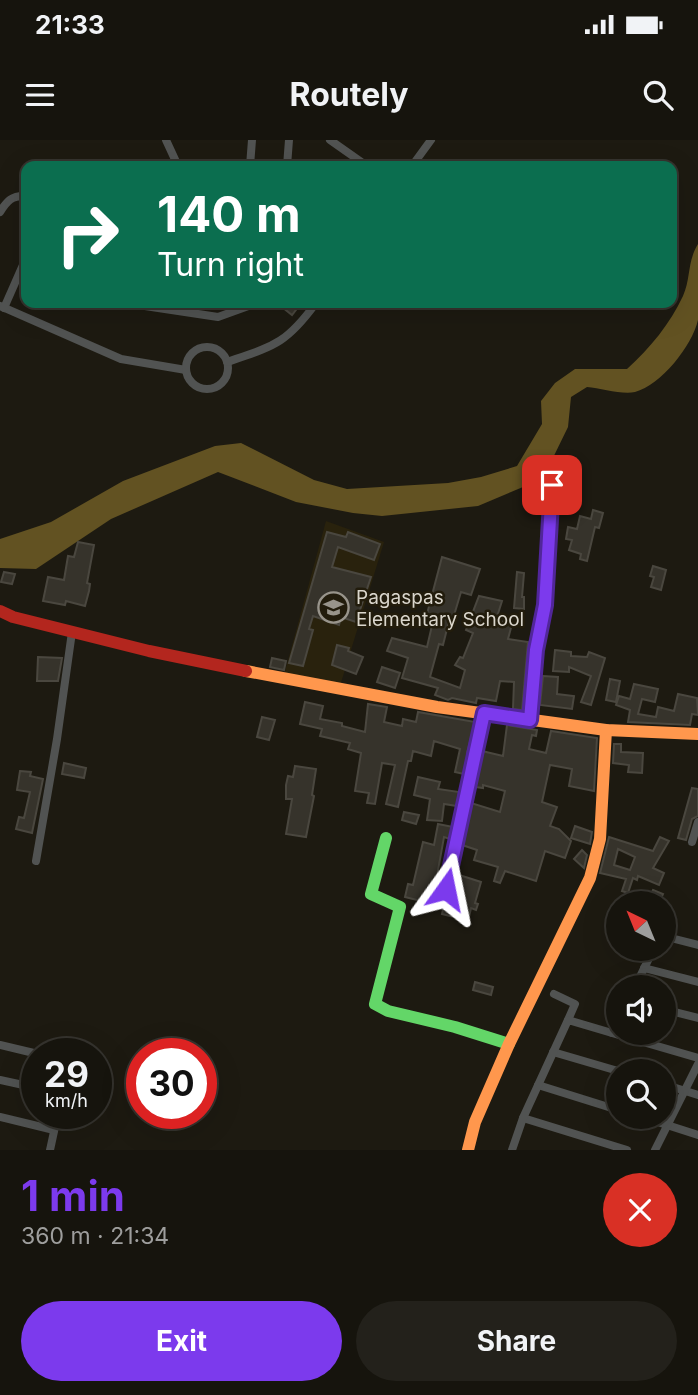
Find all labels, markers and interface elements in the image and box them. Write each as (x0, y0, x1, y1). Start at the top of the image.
text: 21:33 (35, 9, 105, 40)
text: Routely (290, 75, 408, 114)
icon: menu (21, 76, 59, 114)
icon: search (639, 76, 677, 114)
text: 140 m (157, 185, 301, 244)
icon: right (42, 189, 133, 280)
text: Turn right (157, 245, 304, 284)
pin (522, 455, 582, 515)
icon: arrive (533, 466, 571, 504)
place label: Pagaspas Elementary School (356, 586, 524, 631)
school or university icon: Pagaspas Elementary School (316, 591, 350, 625)
position arrow (409, 852, 483, 926)
north arrow (606, 891, 676, 961)
map controls (606, 891, 676, 1129)
button: sound (606, 975, 676, 1045)
speed limit sign: 30 (126, 1038, 217, 1129)
text: 29 (44, 1053, 89, 1095)
button: search (606, 1059, 676, 1129)
text: km/h (45, 1090, 88, 1111)
text: 1 min (21, 1170, 125, 1221)
button: close (603, 1173, 677, 1247)
text: 360 m · 21:34 (21, 1222, 169, 1250)
button: Exit (21, 1301, 342, 1381)
button: Share (356, 1301, 677, 1381)

